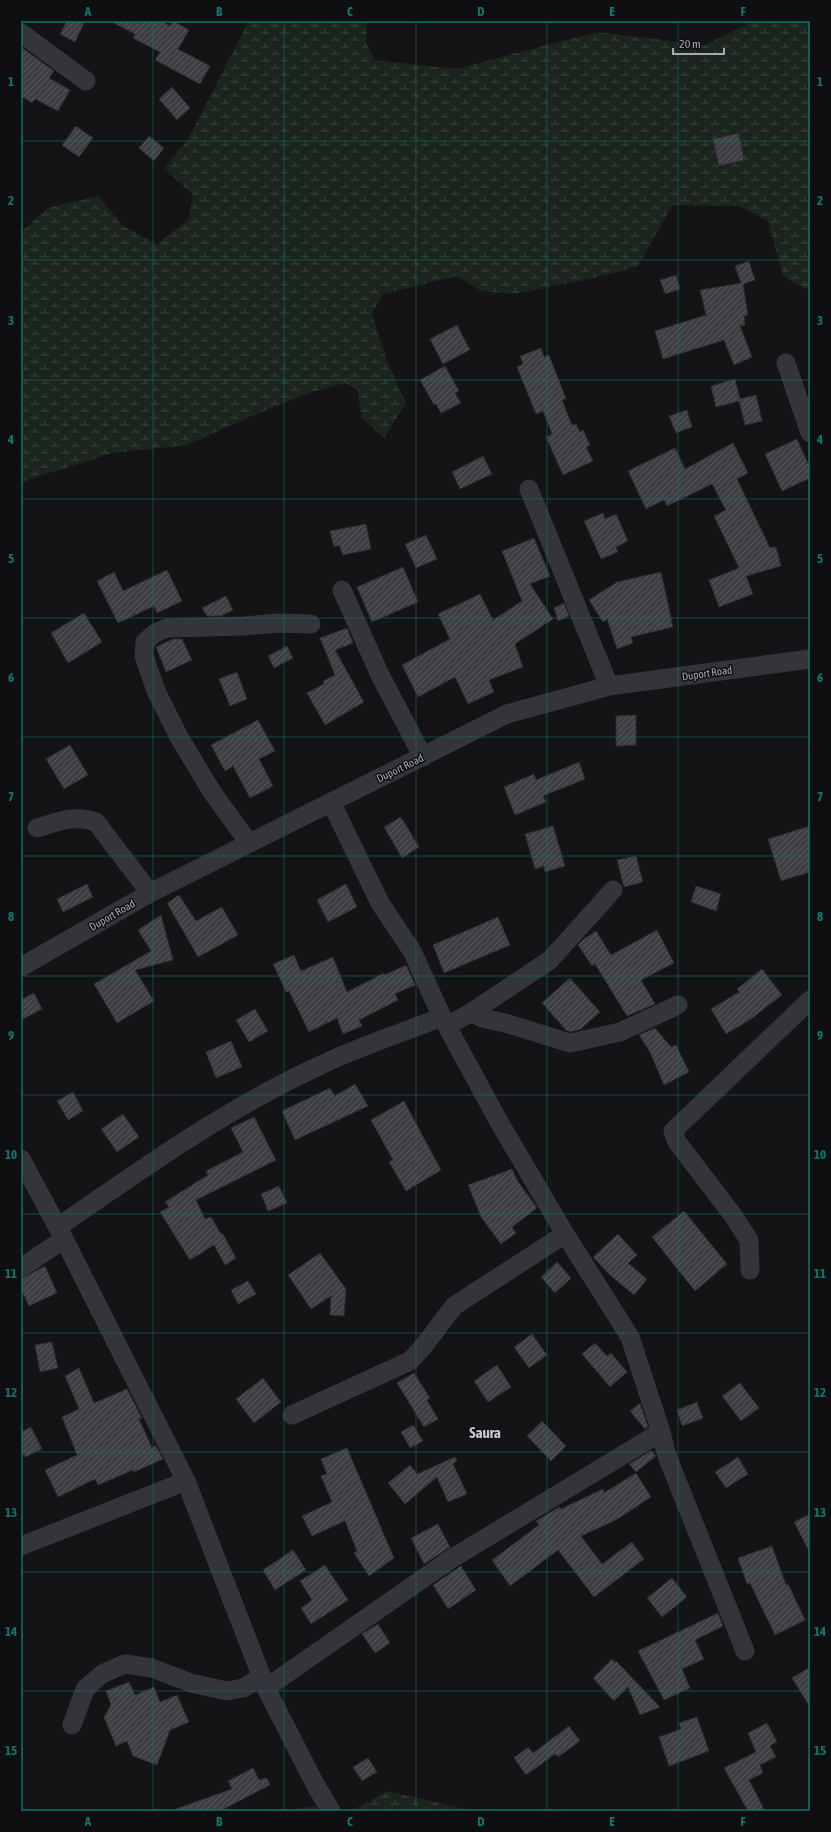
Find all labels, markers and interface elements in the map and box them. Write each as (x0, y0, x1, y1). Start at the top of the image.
text: A (84, 4, 92, 19)
text: B (216, 4, 223, 19)
text: C (347, 4, 353, 19)
text: D (477, 4, 485, 19)
text: E (609, 4, 615, 19)
text: F (740, 4, 746, 19)
scale bar (673, 30, 724, 56)
text: 20 m (679, 37, 701, 51)
text: 1 (8, 74, 14, 89)
text: 1 (817, 74, 823, 89)
text: 2 (8, 193, 14, 208)
text: 2 (817, 193, 823, 208)
text: 3 (8, 313, 14, 328)
text: 3 (817, 313, 823, 328)
text: 4 (7, 432, 14, 447)
text: 4 (816, 432, 823, 447)
text: 5 (8, 551, 14, 566)
text: 5 (817, 551, 823, 566)
street label: Duport Road (681, 664, 733, 682)
text: 6 (8, 670, 14, 685)
text: 6 (817, 670, 823, 685)
street label: Duport Road (375, 752, 425, 784)
text: 7 (8, 789, 14, 804)
text: 7 (817, 789, 823, 804)
street label: Duport Road (87, 897, 137, 933)
text: 8 (8, 909, 14, 924)
text: 8 (817, 909, 823, 924)
text: 9 (8, 1028, 14, 1043)
text: 9 (817, 1028, 823, 1043)
text: 10 (5, 1147, 17, 1162)
text: 10 (814, 1147, 826, 1162)
text: 11 (5, 1266, 17, 1281)
text: 11 (814, 1266, 826, 1281)
text: 12 (5, 1385, 17, 1400)
text: 12 (814, 1385, 826, 1400)
district label: Saura (469, 1424, 501, 1441)
text: 13 (5, 1505, 17, 1520)
text: 13 (814, 1505, 826, 1520)
text: 14 (5, 1624, 17, 1639)
text: 14 (814, 1624, 826, 1639)
text: 15 (5, 1743, 17, 1758)
text: 15 (814, 1743, 826, 1758)
text: A (84, 1814, 92, 1829)
text: B (216, 1814, 223, 1829)
text: C (347, 1814, 353, 1829)
text: D (477, 1814, 485, 1829)
text: E (609, 1814, 615, 1829)
text: F (740, 1814, 746, 1829)

